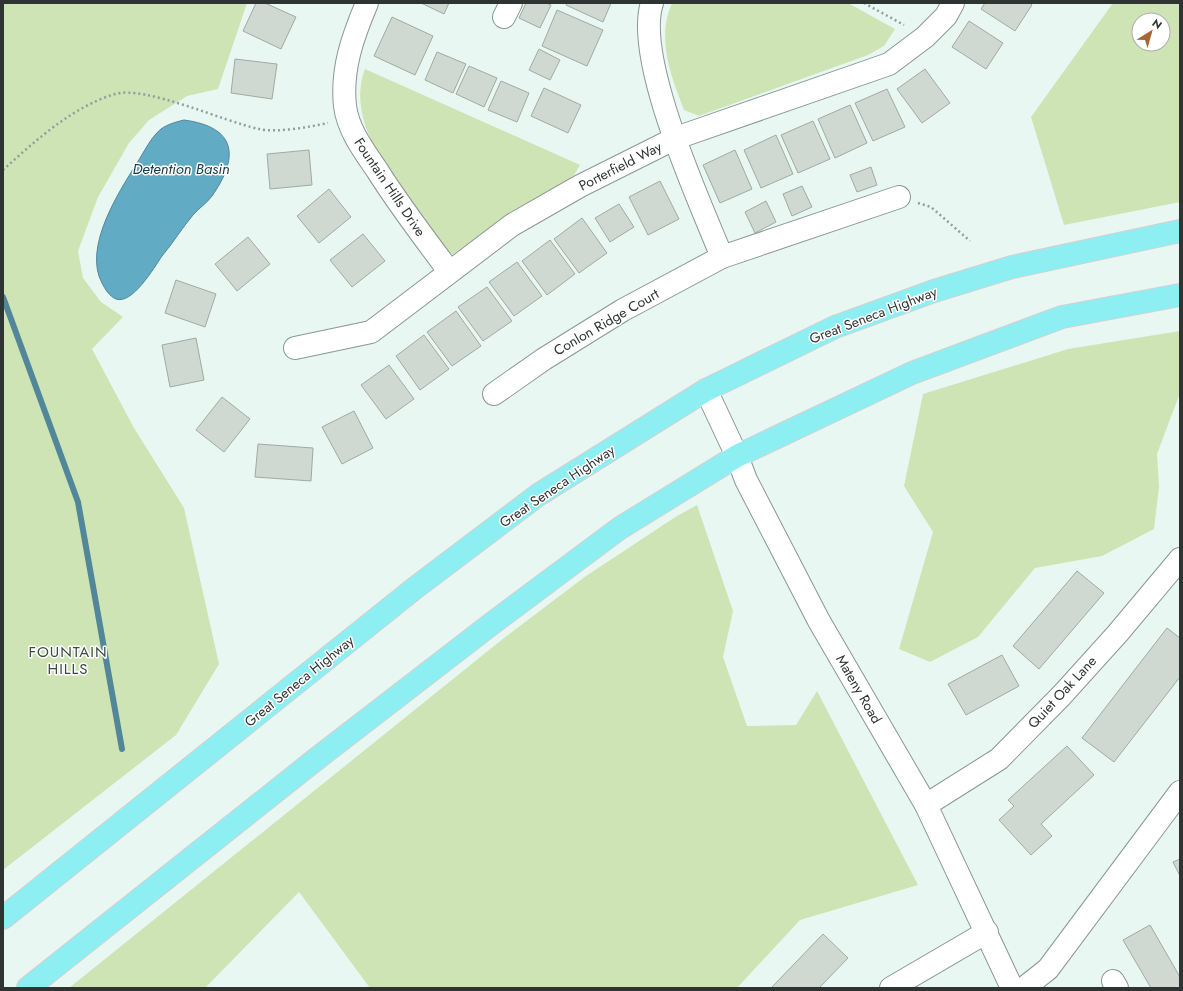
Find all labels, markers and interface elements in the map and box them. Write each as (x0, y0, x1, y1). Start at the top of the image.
north arrow (1131, 12, 1171, 52)
text: N (1149, 15, 1165, 33)
street label: Fountain Hills Drive (349, 134, 431, 240)
street label: Porterfield Way (575, 136, 666, 195)
water label: Detention Basin (132, 158, 230, 180)
street label: Great Seneca Highway (806, 281, 941, 349)
street label: Conlon Ridge Court (550, 283, 663, 360)
street label: Great Seneca Highway (495, 439, 619, 532)
street label: Great Seneca Highway (240, 630, 359, 731)
district label: FOUNTAIN HILLS (28, 641, 108, 680)
street label: Mateny Road (831, 651, 887, 727)
street label: Quiet Oak Lane (1023, 651, 1101, 733)

